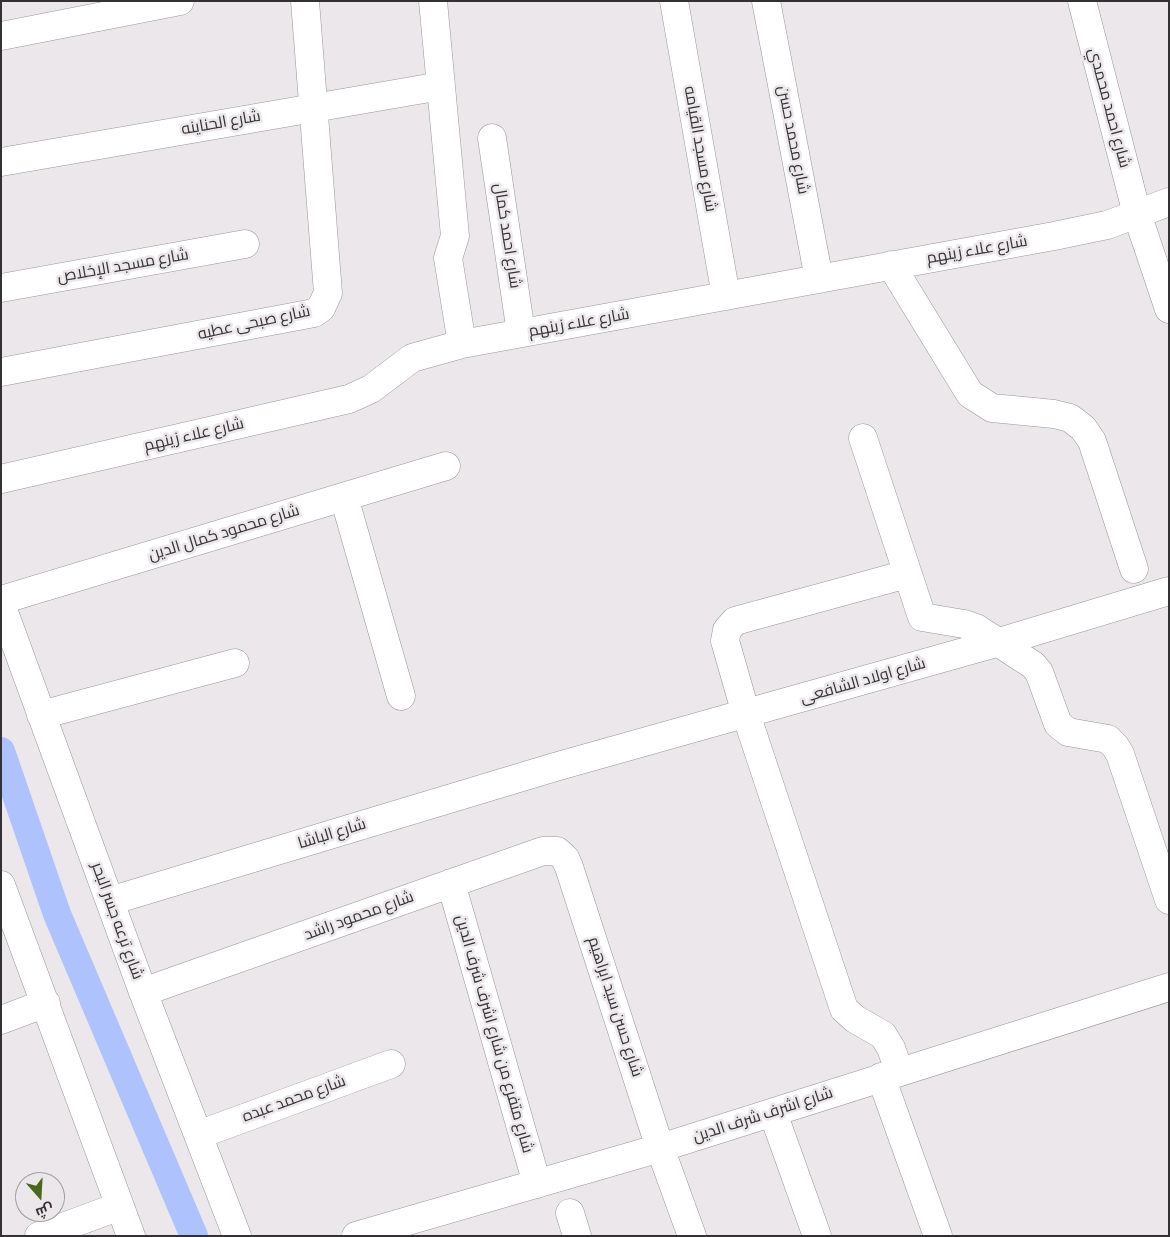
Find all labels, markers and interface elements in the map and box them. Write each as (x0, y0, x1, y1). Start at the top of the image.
street label: شارع احمد محمدي (1084, 46, 1134, 170)
street label: شارع محمد حسن (773, 84, 813, 196)
street label: شارع مسجد القيامه (679, 85, 721, 213)
street label: شارع الحناينه (180, 107, 262, 139)
street label: شارع احمد كمال (489, 182, 525, 290)
street label: شارع علاء زينهم (925, 232, 1029, 268)
street label: شارع مسجد الإخلاص (56, 245, 190, 287)
street label: شارع صبحى عطيه (196, 302, 312, 344)
street label: شارع علاء زينهم (527, 305, 631, 341)
street label: شارع علاء زينهم (142, 414, 246, 456)
street label: شارع محمود كمال الدين (146, 501, 302, 565)
street label: شارع اولاد الشافعى (798, 654, 928, 708)
street label: شارع الباشا (296, 815, 368, 853)
street label: شارع ترعه جسر البحر (87, 860, 147, 982)
street label: شارع محمود راشد (302, 887, 416, 945)
street label: شارع متفرع من شارع اشرف شرف الدين (451, 913, 537, 1155)
street label: شارع حسن سيد ابراهيم (583, 934, 647, 1080)
street label: شارع محمد عبده (240, 1071, 348, 1127)
street label: شارع اشرف شرف الدين (691, 1083, 835, 1147)
north arrow (15, 1172, 65, 1222)
text: ش (33, 1200, 56, 1222)

